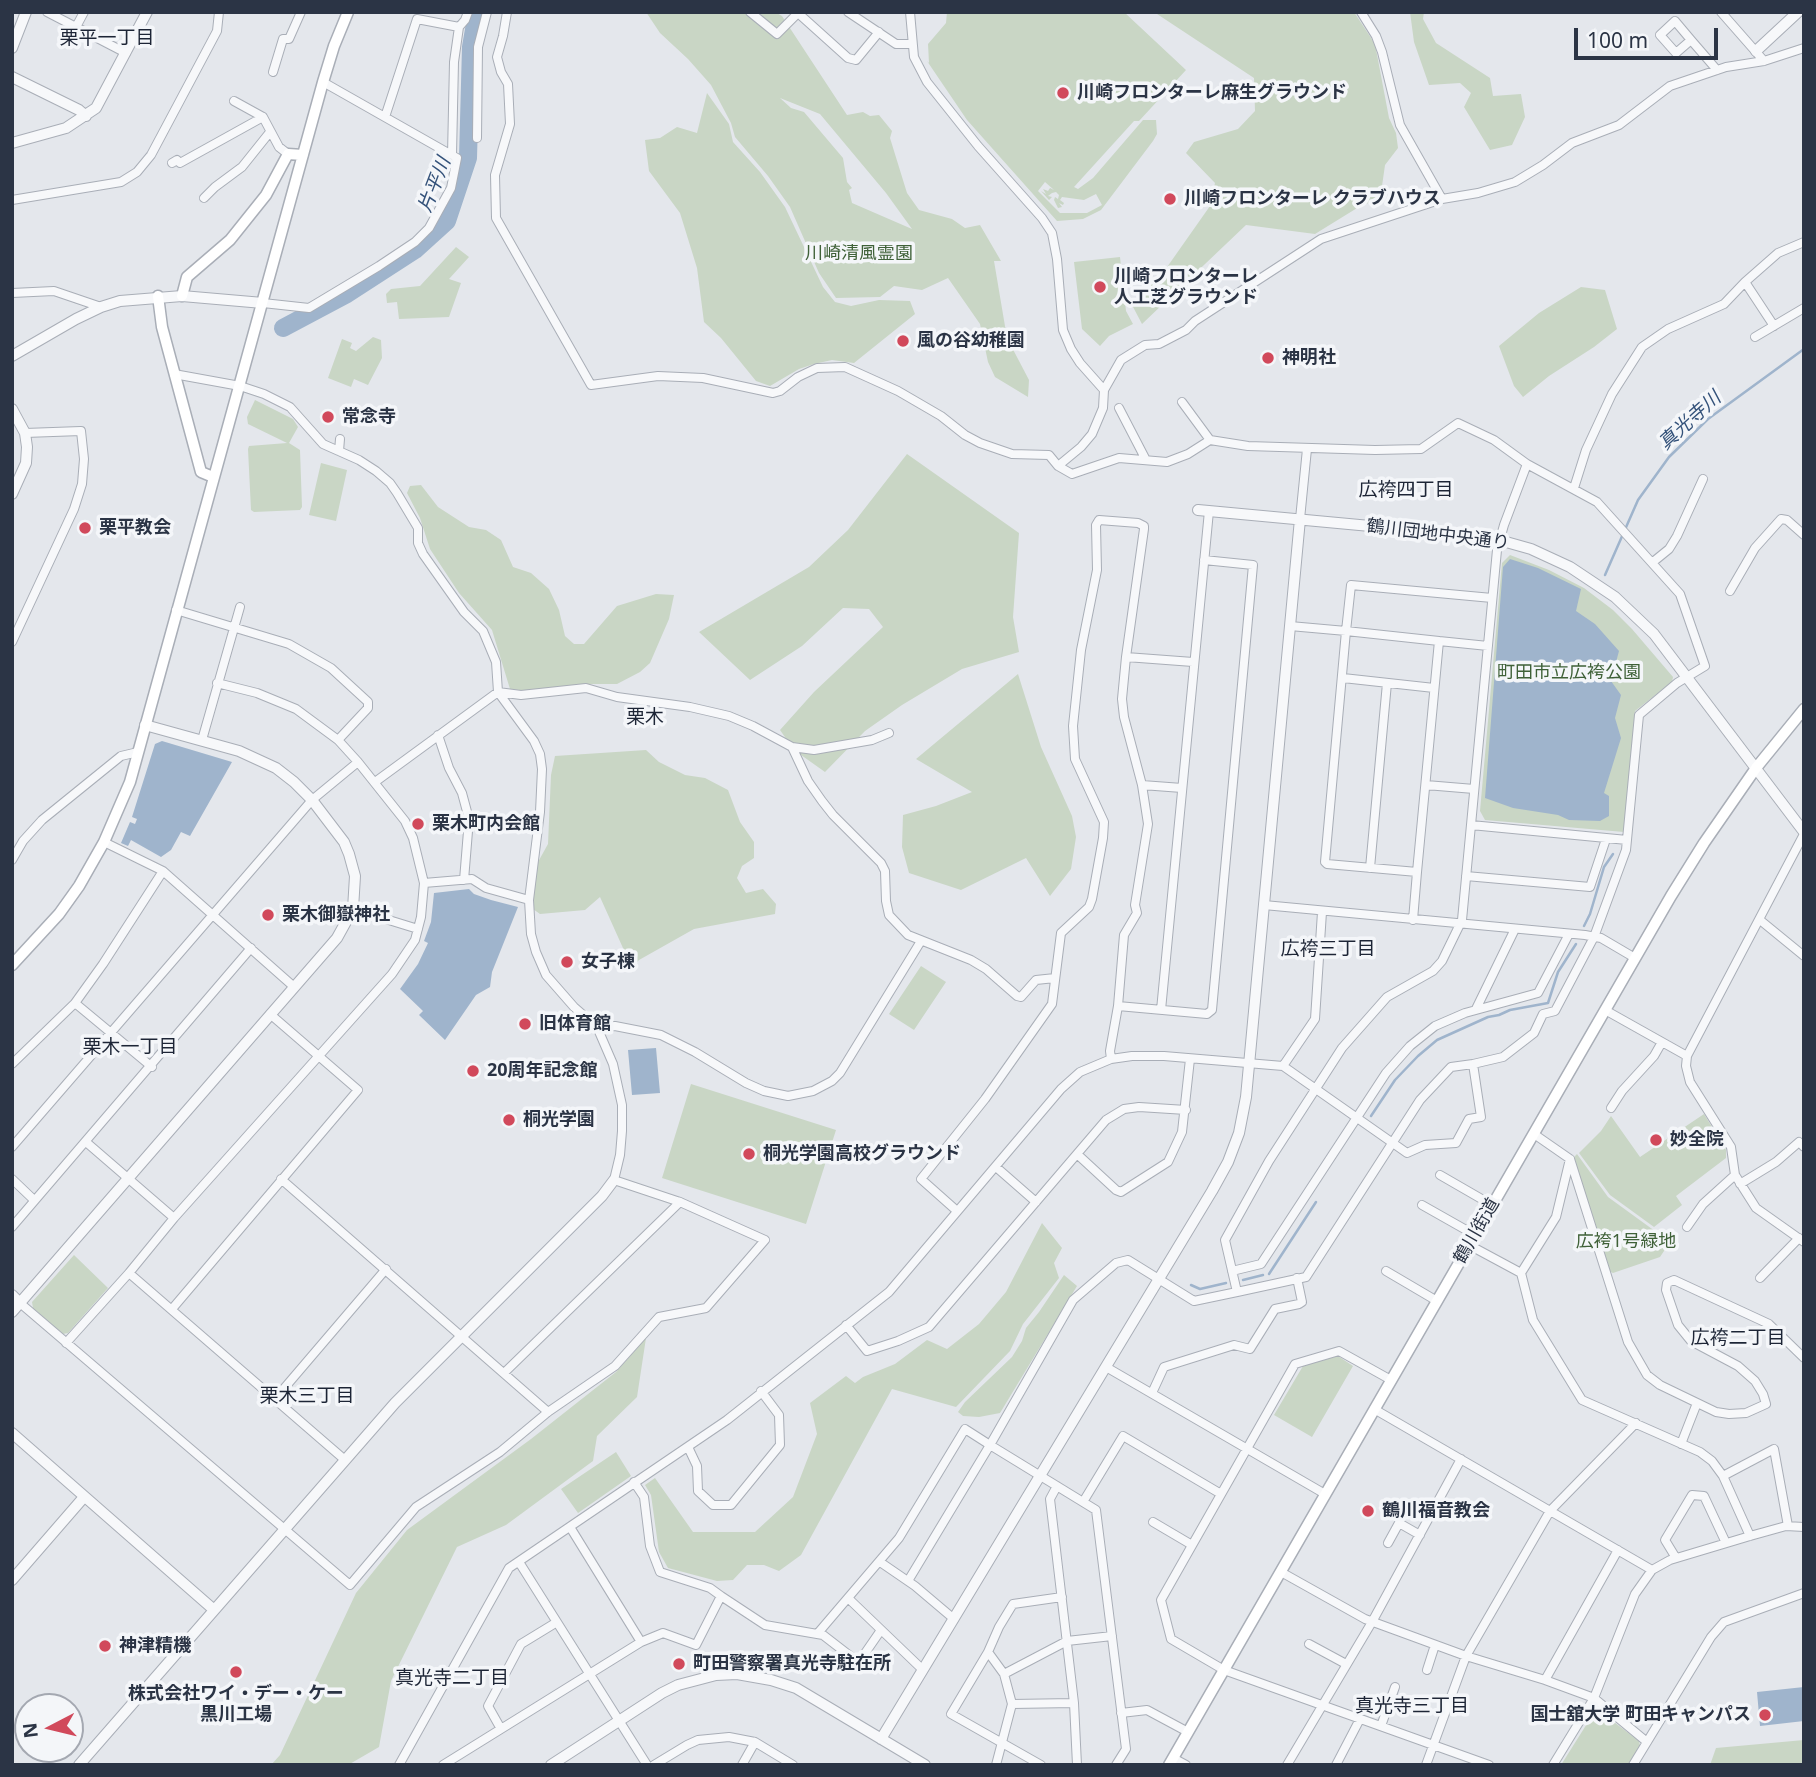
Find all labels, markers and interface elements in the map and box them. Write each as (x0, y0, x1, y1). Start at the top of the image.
scale bar (1578, 14, 1722, 58)
text: 100 m (1587, 26, 1648, 54)
district label: 栗平一丁目 (60, 28, 154, 50)
place label: 川崎フロンターレ麻生グラウンド (1077, 82, 1347, 104)
marker: 川崎フロンターレ麻生グラウンド (1055, 85, 1071, 101)
water label: 片平川 (414, 154, 456, 216)
place label: 川崎フロンターレ クラブハウス (1184, 188, 1441, 210)
marker: 川崎フロンターレ クラブハウス (1162, 191, 1178, 207)
park label: 川崎清風霊園 (805, 243, 913, 265)
place label: 川崎フロンターレ 人工芝グラウンド (1114, 266, 1258, 308)
marker: 川崎フロンターレ 人工芝グラウンド (1092, 279, 1108, 295)
place label: 風の谷幼稚園 (917, 330, 1025, 352)
marker: 風の谷幼稚園 (895, 333, 911, 349)
place label: 神明社 (1282, 347, 1336, 369)
marker: 神明社 (1260, 350, 1276, 366)
water label: 真光寺川 (1654, 387, 1726, 455)
place label: 常念寺 (342, 406, 396, 428)
marker: 常念寺 (320, 409, 336, 425)
district label: 広袴四丁目 (1359, 480, 1453, 502)
street label: 鶴川団地中央通り (1365, 516, 1511, 554)
place label: 栗平教会 (99, 517, 171, 539)
marker: 栗平教会 (77, 520, 93, 536)
park label: 町田市立広袴公園 (1497, 662, 1641, 684)
district label: 栗木 (626, 707, 664, 729)
place label: 栗木町内会館 (432, 813, 540, 835)
marker: 栗木町内会館 (410, 816, 426, 832)
place label: 栗木御嶽神社 (282, 904, 390, 926)
marker: 栗木御嶽神社 (260, 907, 276, 923)
district label: 広袴三丁目 (1281, 939, 1375, 961)
place label: 女子棟 (581, 951, 635, 973)
marker: 女子棟 (559, 954, 575, 970)
place label: 旧体育館 (539, 1013, 611, 1035)
marker: 旧体育館 (517, 1016, 533, 1032)
district label: 栗木一丁目 (83, 1037, 177, 1059)
place label: 20周年記念館 (487, 1060, 598, 1082)
marker: 20周年記念館 (465, 1063, 481, 1079)
place label: 桐光学園 (523, 1109, 595, 1131)
marker: 桐光学園 (501, 1112, 517, 1128)
place label: 妙全院 (1670, 1129, 1724, 1151)
marker: 妙全院 (1648, 1132, 1664, 1148)
place label: 桐光学園高校グラウンド (763, 1143, 961, 1165)
marker: 桐光学園高校グラウンド (741, 1146, 757, 1162)
street label: 鶴川街道 (1450, 1194, 1504, 1268)
park label: 広袴1号緑地 (1576, 1231, 1676, 1253)
district label: 広袴二丁目 (1691, 1328, 1785, 1350)
district label: 栗木三丁目 (260, 1386, 354, 1408)
place label: 鶴川福音教会 (1382, 1500, 1490, 1522)
marker: 鶴川福音教会 (1360, 1503, 1376, 1519)
place label: 神津精機 (119, 1635, 191, 1657)
marker: 神津精機 (97, 1638, 113, 1654)
place label: 町田警察署真光寺駐在所 (693, 1653, 891, 1675)
marker: 町田警察署真光寺駐在所 (671, 1656, 687, 1672)
marker: 株式会社ワイ・デー・ケー 黒川工場 (228, 1664, 244, 1680)
district label: 真光寺二丁目 (395, 1668, 509, 1690)
place label: 株式会社ワイ・デー・ケー 黒川工場 (128, 1683, 344, 1726)
north arrow (14, 1693, 84, 1763)
district label: 真光寺三丁目 (1355, 1696, 1469, 1718)
place label: 国士舘大学 町田キャンパス (1530, 1704, 1751, 1726)
marker: 国士舘大学 町田キャンパス (1757, 1707, 1773, 1723)
text: N (16, 1721, 44, 1740)

